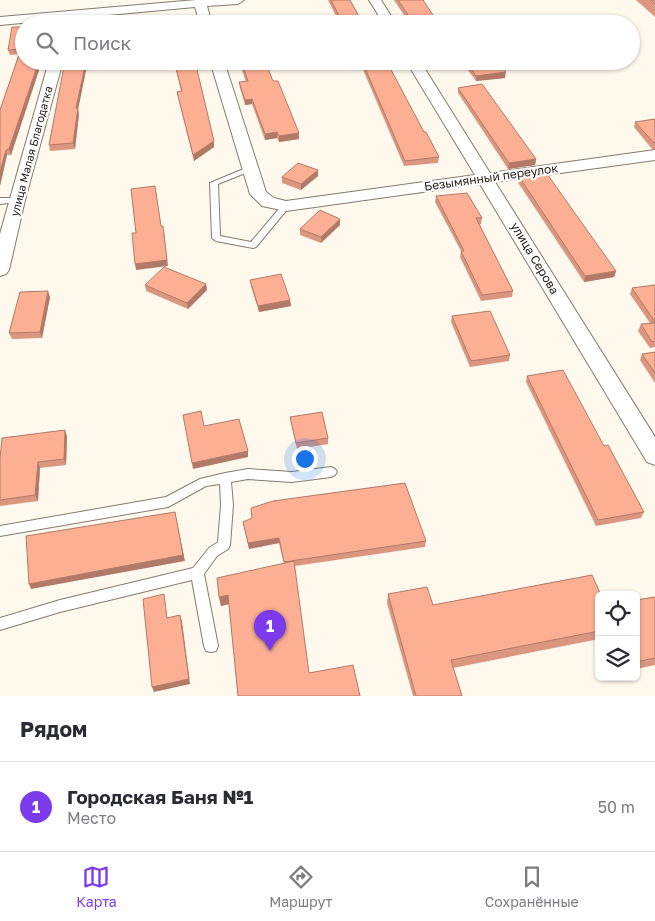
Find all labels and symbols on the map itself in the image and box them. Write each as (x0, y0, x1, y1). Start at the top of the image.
street label: улица Малая Благодатка (7, 84, 55, 218)
street label: Безымянный переулок (423, 160, 559, 194)
street label: улица Серова (508, 219, 562, 297)
your location (292, 446, 318, 472)
pin: 1 (254, 610, 286, 651)

